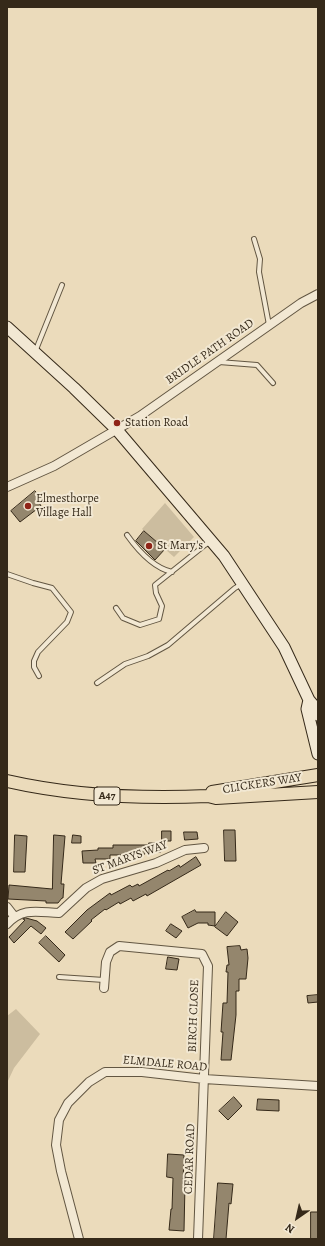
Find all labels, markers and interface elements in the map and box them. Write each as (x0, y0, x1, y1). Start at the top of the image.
street label: BRIDLE PATH ROAD (163, 316, 257, 388)
place label: Station Road (125, 416, 188, 430)
marker: Station Road (112, 418, 122, 428)
place label: Elmesthorpe Village Hall (36, 492, 99, 520)
marker: Elmesthorpe Village Hall (23, 501, 33, 511)
place label: St Mary's (157, 539, 203, 553)
marker: St Mary's (144, 541, 154, 551)
street label: CLICKERS WAY (222, 771, 302, 797)
road number: A47 (94, 787, 120, 805)
street label: ST MARYS WAY (91, 838, 169, 878)
street label: BIRCH CLOSE (186, 979, 202, 1053)
street label: ELMDALE ROAD (122, 1053, 208, 1075)
street label: CEDAR ROAD (182, 1124, 198, 1194)
north arrow (277, 1198, 317, 1238)
text: N (283, 1220, 298, 1237)

